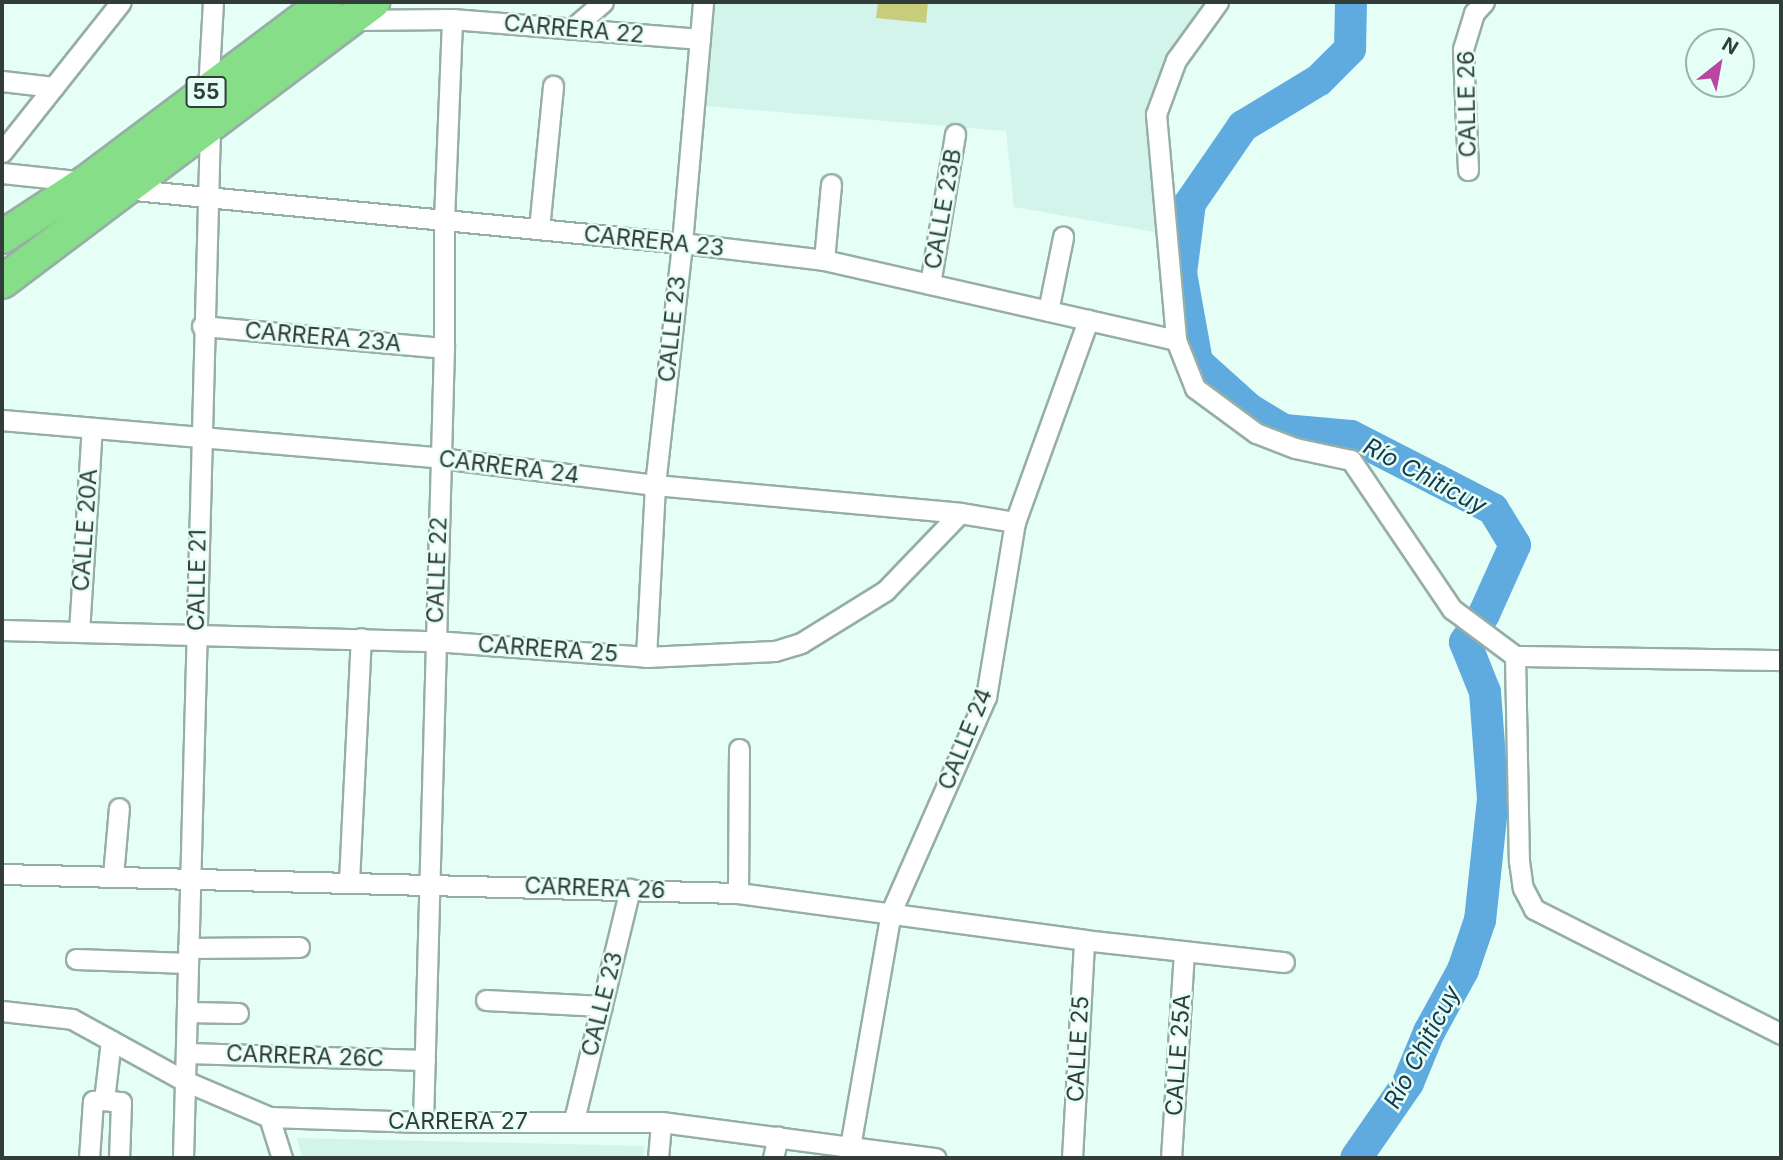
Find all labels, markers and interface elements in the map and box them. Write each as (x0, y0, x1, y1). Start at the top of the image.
street label: CARRERA 22 (503, 9, 645, 49)
north arrow (1685, 28, 1755, 98)
text: N (1718, 33, 1742, 60)
street label: CALLE 26 (1452, 50, 1482, 158)
road number: 55 (185, 74, 227, 110)
street label: CALLE 23B (919, 147, 967, 271)
street label: CARRERA 23 (582, 220, 726, 262)
street label: CALLE 23 (653, 274, 691, 384)
street label: CARRERA 23A (244, 316, 402, 358)
water label: Río Chiticuy (1359, 432, 1491, 520)
street label: CARRERA 24 (437, 445, 581, 489)
street label: CALLE 20A (67, 468, 103, 592)
street label: CALLE 22 (421, 516, 453, 624)
street label: CALLE 21 (182, 529, 212, 631)
street label: CARRERA 25 (477, 630, 619, 668)
street label: CALLE 24 (932, 684, 998, 794)
street label: CARRERA 26 (524, 872, 666, 904)
street label: CALLE 23 (576, 949, 628, 1059)
water label: Río Chiticuy (1378, 981, 1466, 1113)
street label: CALLE 25A (1160, 993, 1196, 1117)
street label: CALLE 25 (1061, 995, 1095, 1103)
street label: CARRERA 26C (226, 1039, 384, 1073)
street label: CARRERA 27 (388, 1107, 528, 1135)

